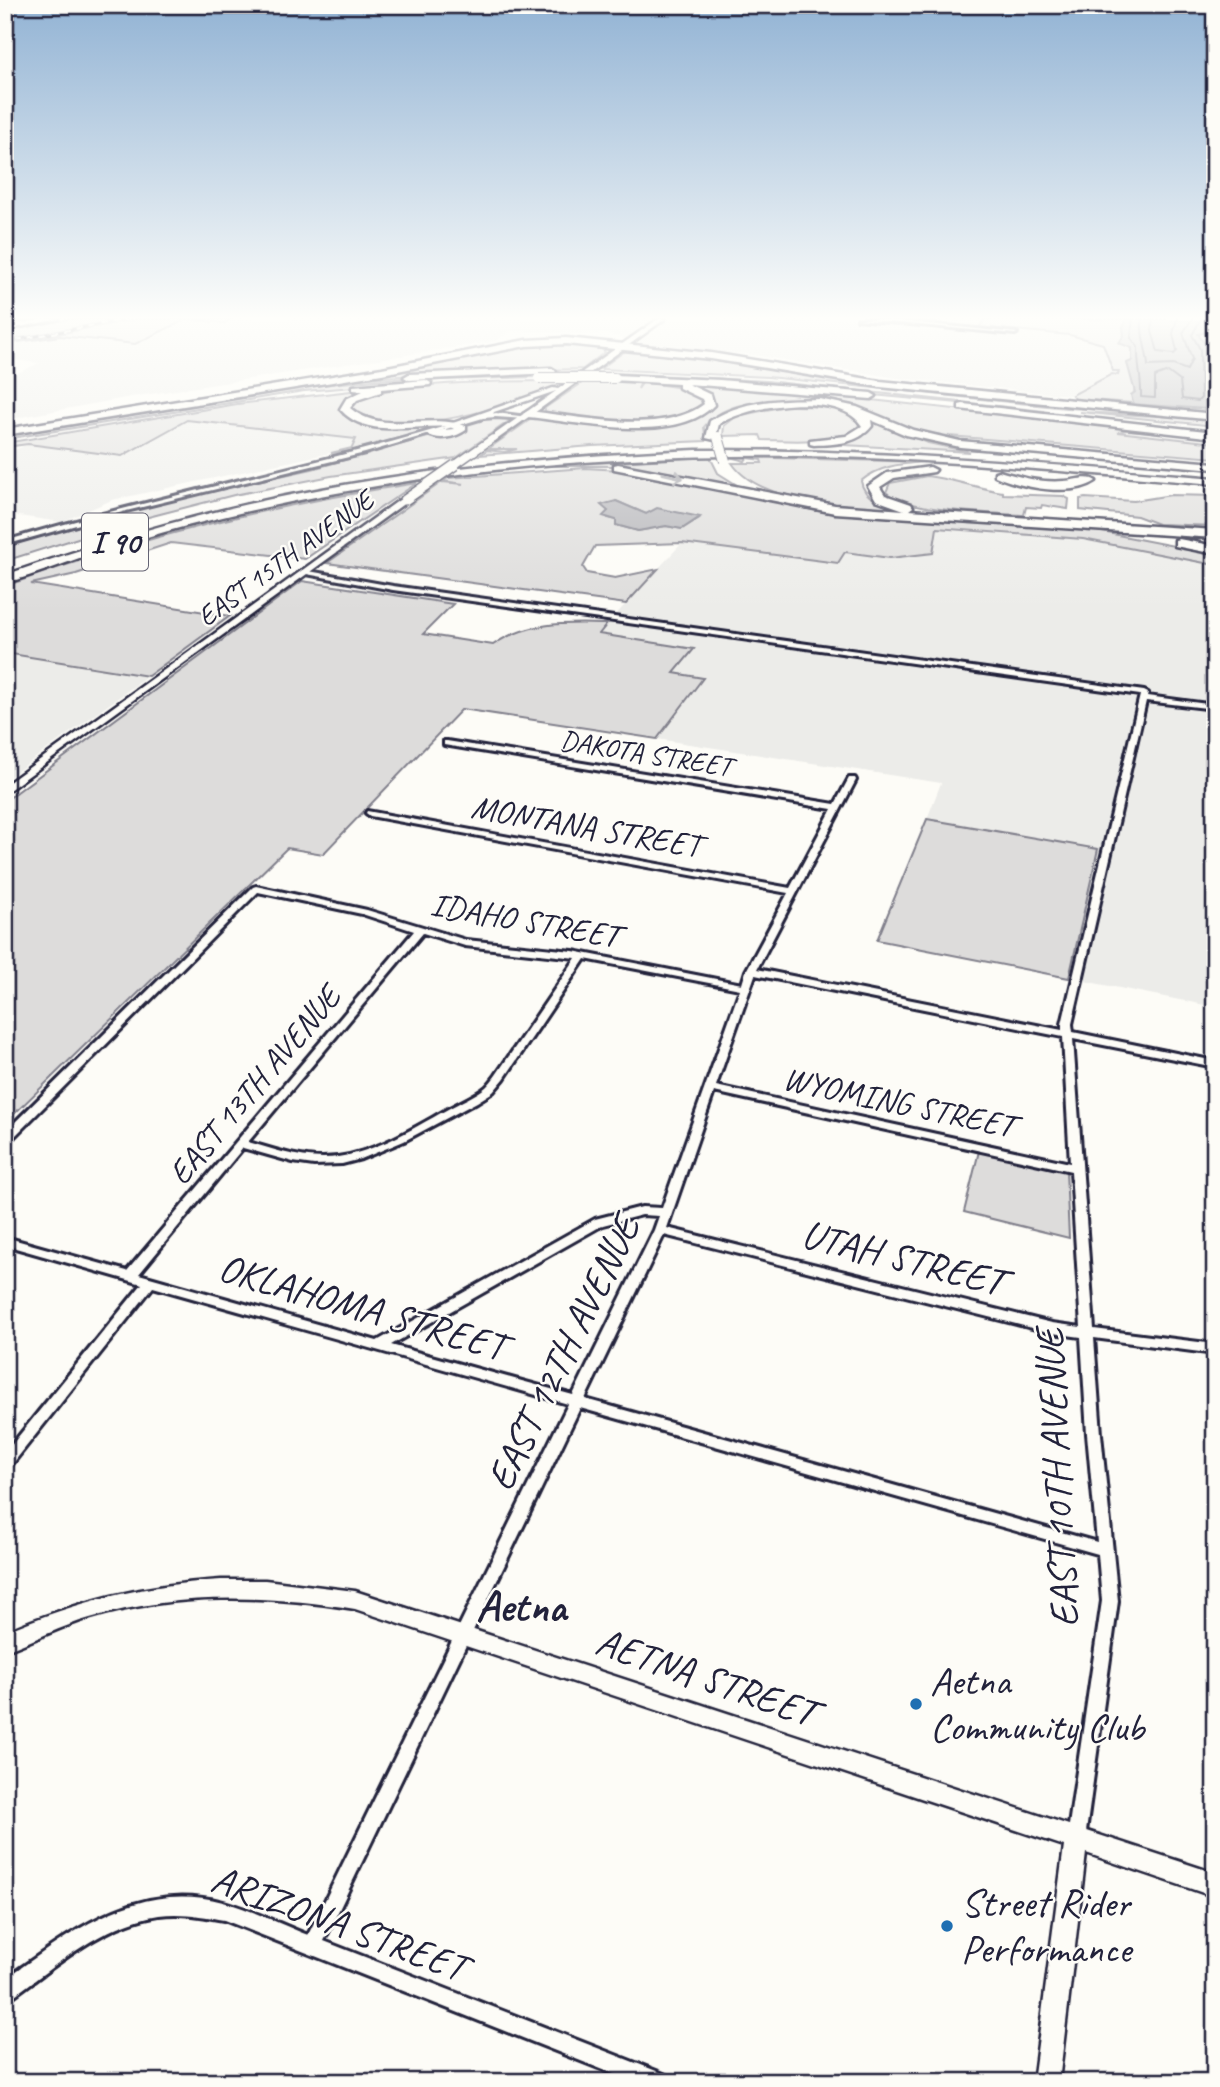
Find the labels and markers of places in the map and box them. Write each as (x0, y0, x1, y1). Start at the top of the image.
place label: Aetna Community Club (930, 1656, 1147, 1752)
marker: Aetna Community Club (908, 1696, 924, 1712)
place label: Street Rider Performance (961, 1878, 1134, 1974)
marker: Street Rider Performance (939, 1918, 955, 1934)

